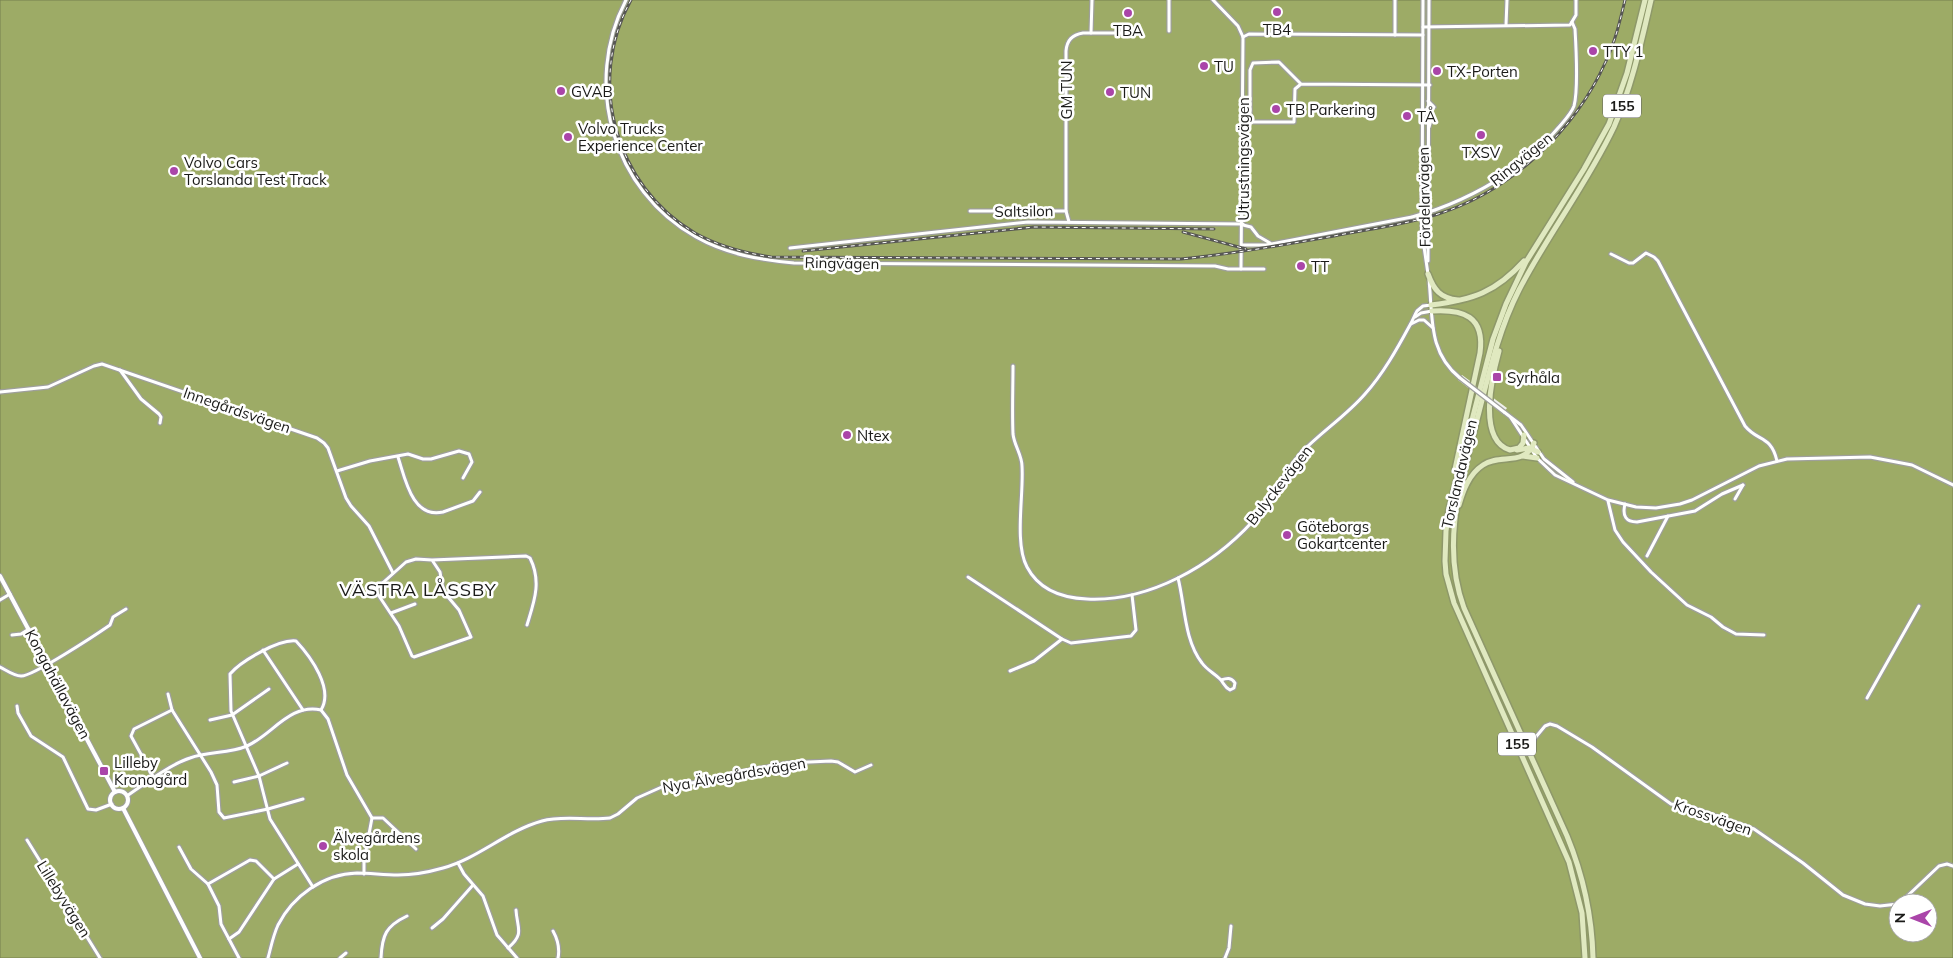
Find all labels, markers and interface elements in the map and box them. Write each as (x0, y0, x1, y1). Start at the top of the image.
marker: TB4 (1271, 6, 1283, 18)
marker: TBA (1122, 7, 1134, 19)
place label: TB4 (1263, 20, 1291, 39)
place label: TBA (1113, 21, 1143, 40)
place label: TTY 1 (1603, 42, 1643, 61)
marker: TTY 1 (1587, 45, 1599, 57)
place label: TU (1214, 57, 1234, 76)
marker: TU (1198, 60, 1210, 72)
street label: GM TUN (1057, 61, 1076, 119)
place label: TX-Porten (1447, 62, 1518, 81)
marker: TX-Porten (1431, 65, 1443, 77)
place label: GVAB (571, 82, 613, 101)
place label: TUN (1120, 83, 1151, 102)
marker: GVAB (555, 85, 567, 97)
marker: TUN (1104, 86, 1116, 98)
road number: 155 (1603, 94, 1641, 118)
street label: Utrustningsvägen (1234, 97, 1253, 221)
place label: TB Parkering (1286, 100, 1376, 119)
marker: TB Parkering (1270, 103, 1282, 115)
place label: TÅ (1417, 106, 1436, 126)
marker: TÅ (1401, 110, 1413, 122)
place label: Volvo Trucks Experience Center (578, 119, 703, 155)
street label: Ringvägen (1486, 128, 1556, 190)
marker: TXSV (1475, 129, 1487, 141)
marker: Volvo Trucks Experience Center (562, 131, 574, 143)
place label: TXSV (1462, 143, 1501, 162)
street label: Fördelarvägen (1414, 147, 1434, 247)
place label: Volvo Cars Torslanda Test Track (184, 153, 327, 189)
marker: Volvo Cars Torslanda Test Track (168, 165, 180, 177)
street label: Saltsilon (994, 201, 1054, 221)
street label: Ringvägen (804, 253, 880, 273)
place label: TT (1311, 257, 1329, 276)
marker: TT (1295, 260, 1307, 272)
place label: Syrhåla (1507, 368, 1560, 387)
marker: Syrhåla (1491, 371, 1503, 383)
street label: Innegårdsvägen (181, 383, 293, 437)
street label: Torslandavägen (1437, 418, 1481, 530)
place label: Ntex (857, 426, 890, 445)
marker: Ntex (841, 429, 853, 441)
street label: Bulyckevägen (1242, 441, 1316, 529)
place label: Göteborgs Gokartcenter (1297, 517, 1388, 553)
marker: Göteborgs Gokartcenter (1281, 529, 1293, 541)
district label: VÄSTRA LÅSSBY (339, 578, 497, 601)
street label: Kongahällavägen (21, 626, 95, 742)
road number: 155 (1498, 732, 1536, 756)
place label: Lilleby Kronogård (114, 753, 187, 789)
street label: Nya Älvegårdsvägen (661, 753, 807, 797)
marker: Lilleby Kronogård (98, 765, 110, 777)
street label: Krossvägen (1672, 795, 1754, 839)
place label: Älvegårdens skola (333, 828, 420, 864)
marker: Älvegårdens skola (317, 840, 329, 852)
street label: Lillebyvägen (33, 857, 95, 941)
north arrow (1888, 893, 1938, 943)
text: N (1891, 913, 1909, 923)

